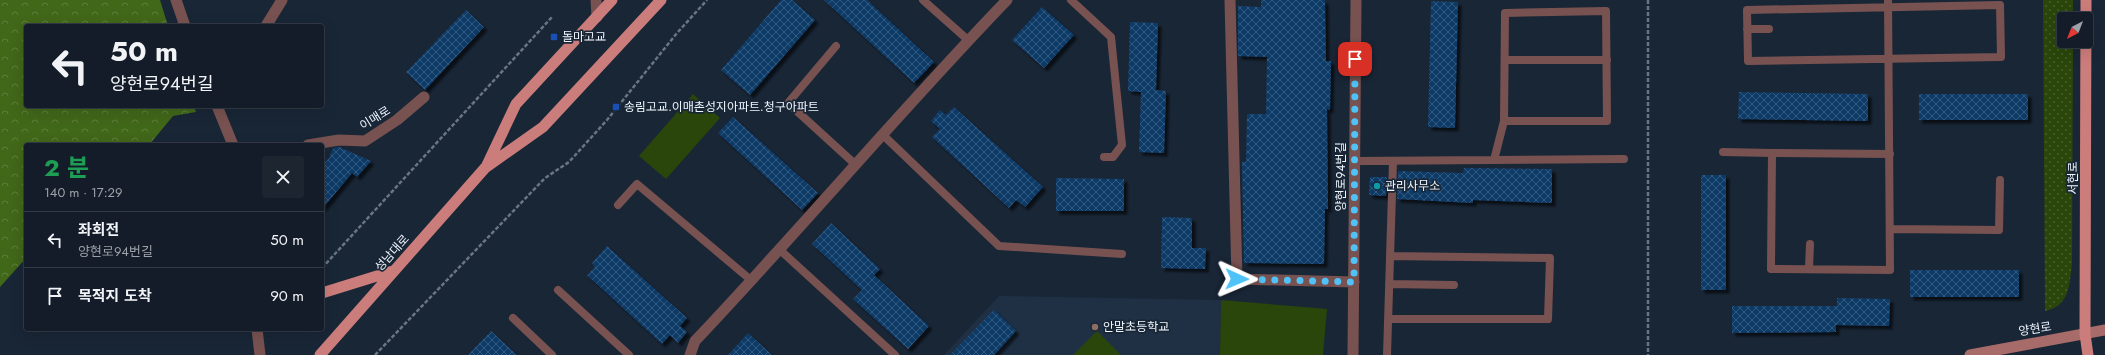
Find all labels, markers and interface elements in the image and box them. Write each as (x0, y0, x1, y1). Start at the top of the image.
north arrow (2057, 12, 2093, 48)
map controls (2057, 12, 2093, 48)
place label: 돌마고교 (562, 28, 606, 46)
text: 50 m (110, 31, 178, 72)
marker: 돌마고교 (549, 32, 559, 42)
icon: left (44, 40, 96, 92)
pin (1338, 42, 1372, 76)
icon: arrive (1344, 48, 1366, 70)
text: 양현로94번길 (110, 71, 214, 97)
place label: 송림고교.이매촌성지아파트.청구아파트 (624, 98, 819, 116)
street label: 이매로 (356, 102, 394, 134)
marker: 송림고교.이매촌성지아파트.청구아파트 (611, 102, 621, 112)
street label: 양현로94번길 (1332, 142, 1350, 212)
text: 2 분 (44, 150, 89, 185)
button: close (262, 156, 304, 198)
street label: 서현로 (2064, 161, 2082, 195)
place label: 관리사무소 (1385, 177, 1440, 195)
marker: 관리사무소 (1372, 181, 1382, 191)
text: 140 m · 17:29 (44, 183, 122, 202)
text: 좌회전 (78, 219, 119, 241)
icon: left (44, 229, 66, 251)
text: 50 m (270, 229, 304, 251)
street label: 성남대로 (371, 231, 413, 275)
text: 양현로94번길 (78, 242, 153, 261)
position arrow (1216, 258, 1258, 300)
icon: arrive (44, 285, 66, 307)
text: 목적지 도착 (78, 285, 152, 307)
text: 90 m (270, 285, 304, 307)
place label: 안말초등학교 (1103, 318, 1169, 336)
street label: 양현로 (2017, 318, 2053, 340)
marker: 안말초등학교 (1090, 322, 1100, 332)

